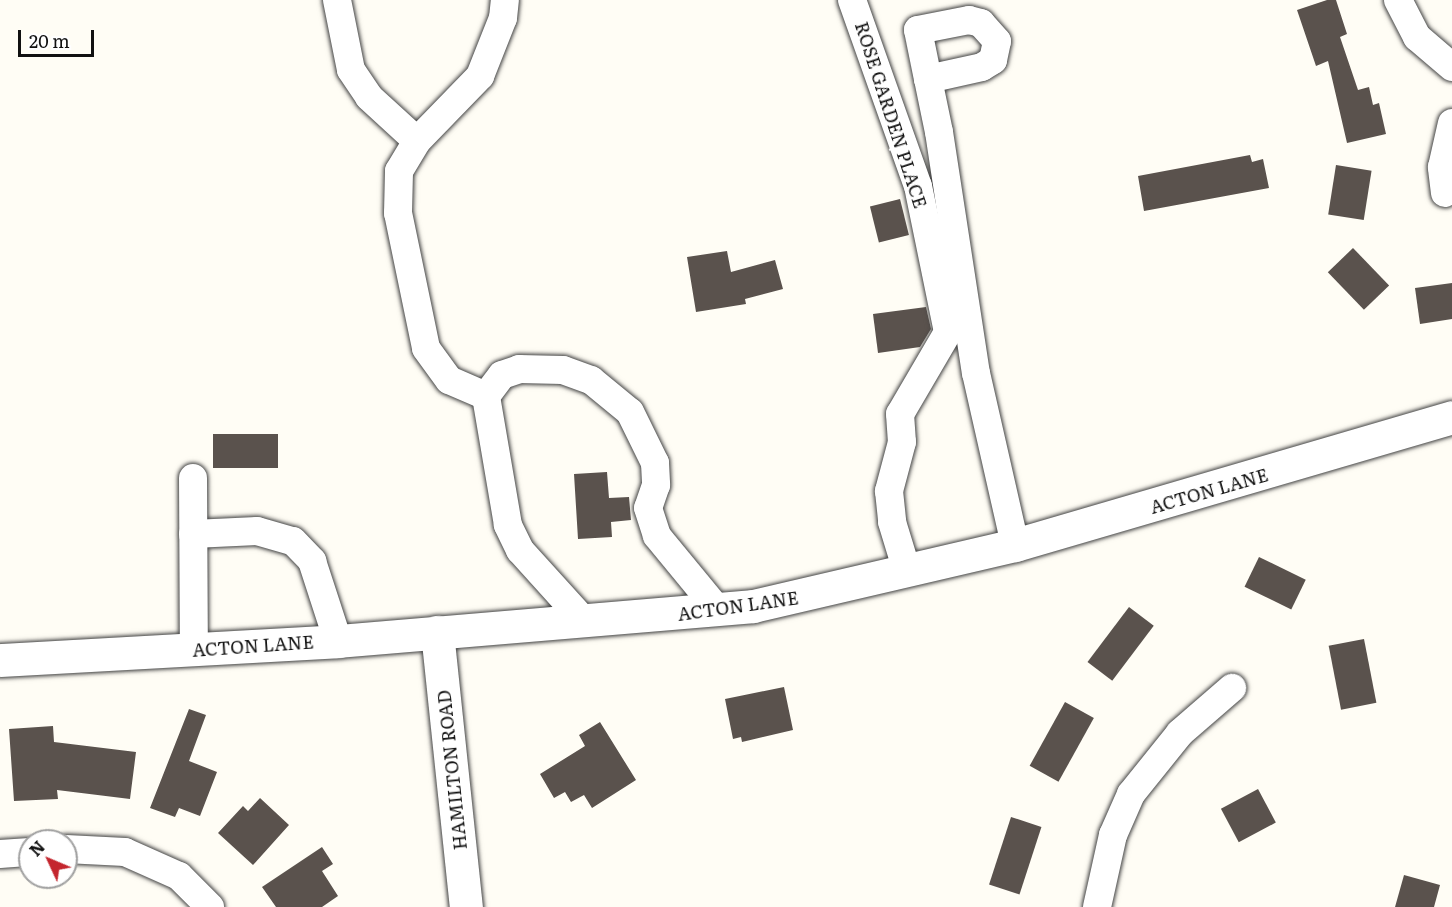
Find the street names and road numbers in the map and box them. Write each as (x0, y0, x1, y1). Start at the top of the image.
street label: ROSE GARDEN PLACE (851, 19, 931, 211)
street label: ACTON LANE (1148, 464, 1270, 518)
street label: ACTON LANE (676, 587, 800, 625)
street label: ACTON LANE (192, 631, 314, 661)
street label: HAMILTON ROAD (433, 689, 471, 851)

